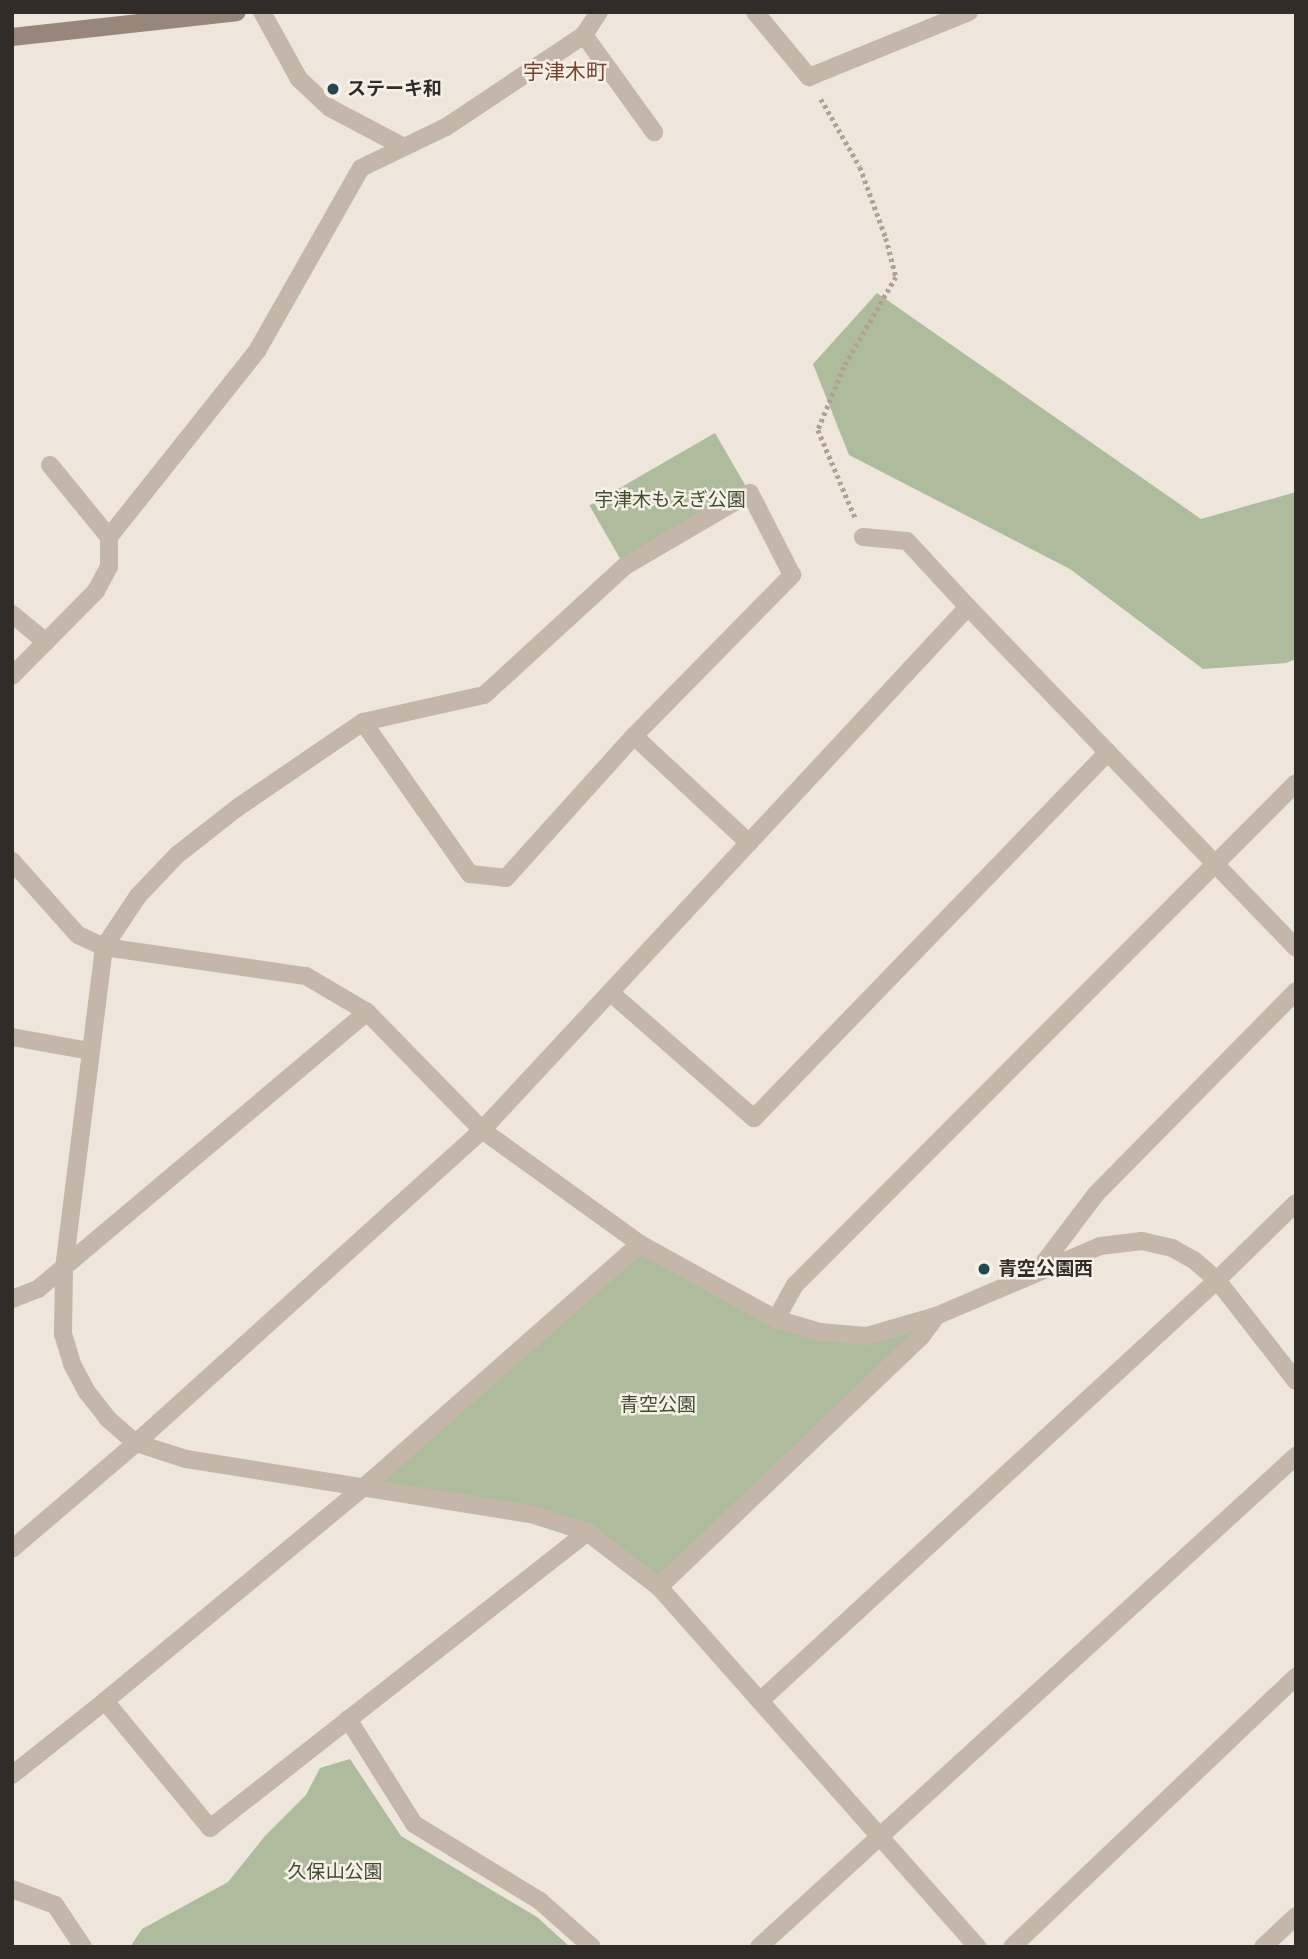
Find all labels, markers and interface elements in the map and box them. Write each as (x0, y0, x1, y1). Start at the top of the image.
district label: 宇津木町 (523, 58, 607, 84)
place label: ステーキ和 (347, 78, 442, 100)
marker: ステーキ和 (325, 81, 341, 97)
park label: 宇津木もえぎ公園 (594, 489, 746, 511)
place label: 青空公園西 (998, 1258, 1093, 1280)
marker: 青空公園西 (976, 1261, 992, 1277)
park label: 青空公園 (620, 1394, 696, 1416)
park label: 久保山公園 (288, 1861, 382, 1883)

